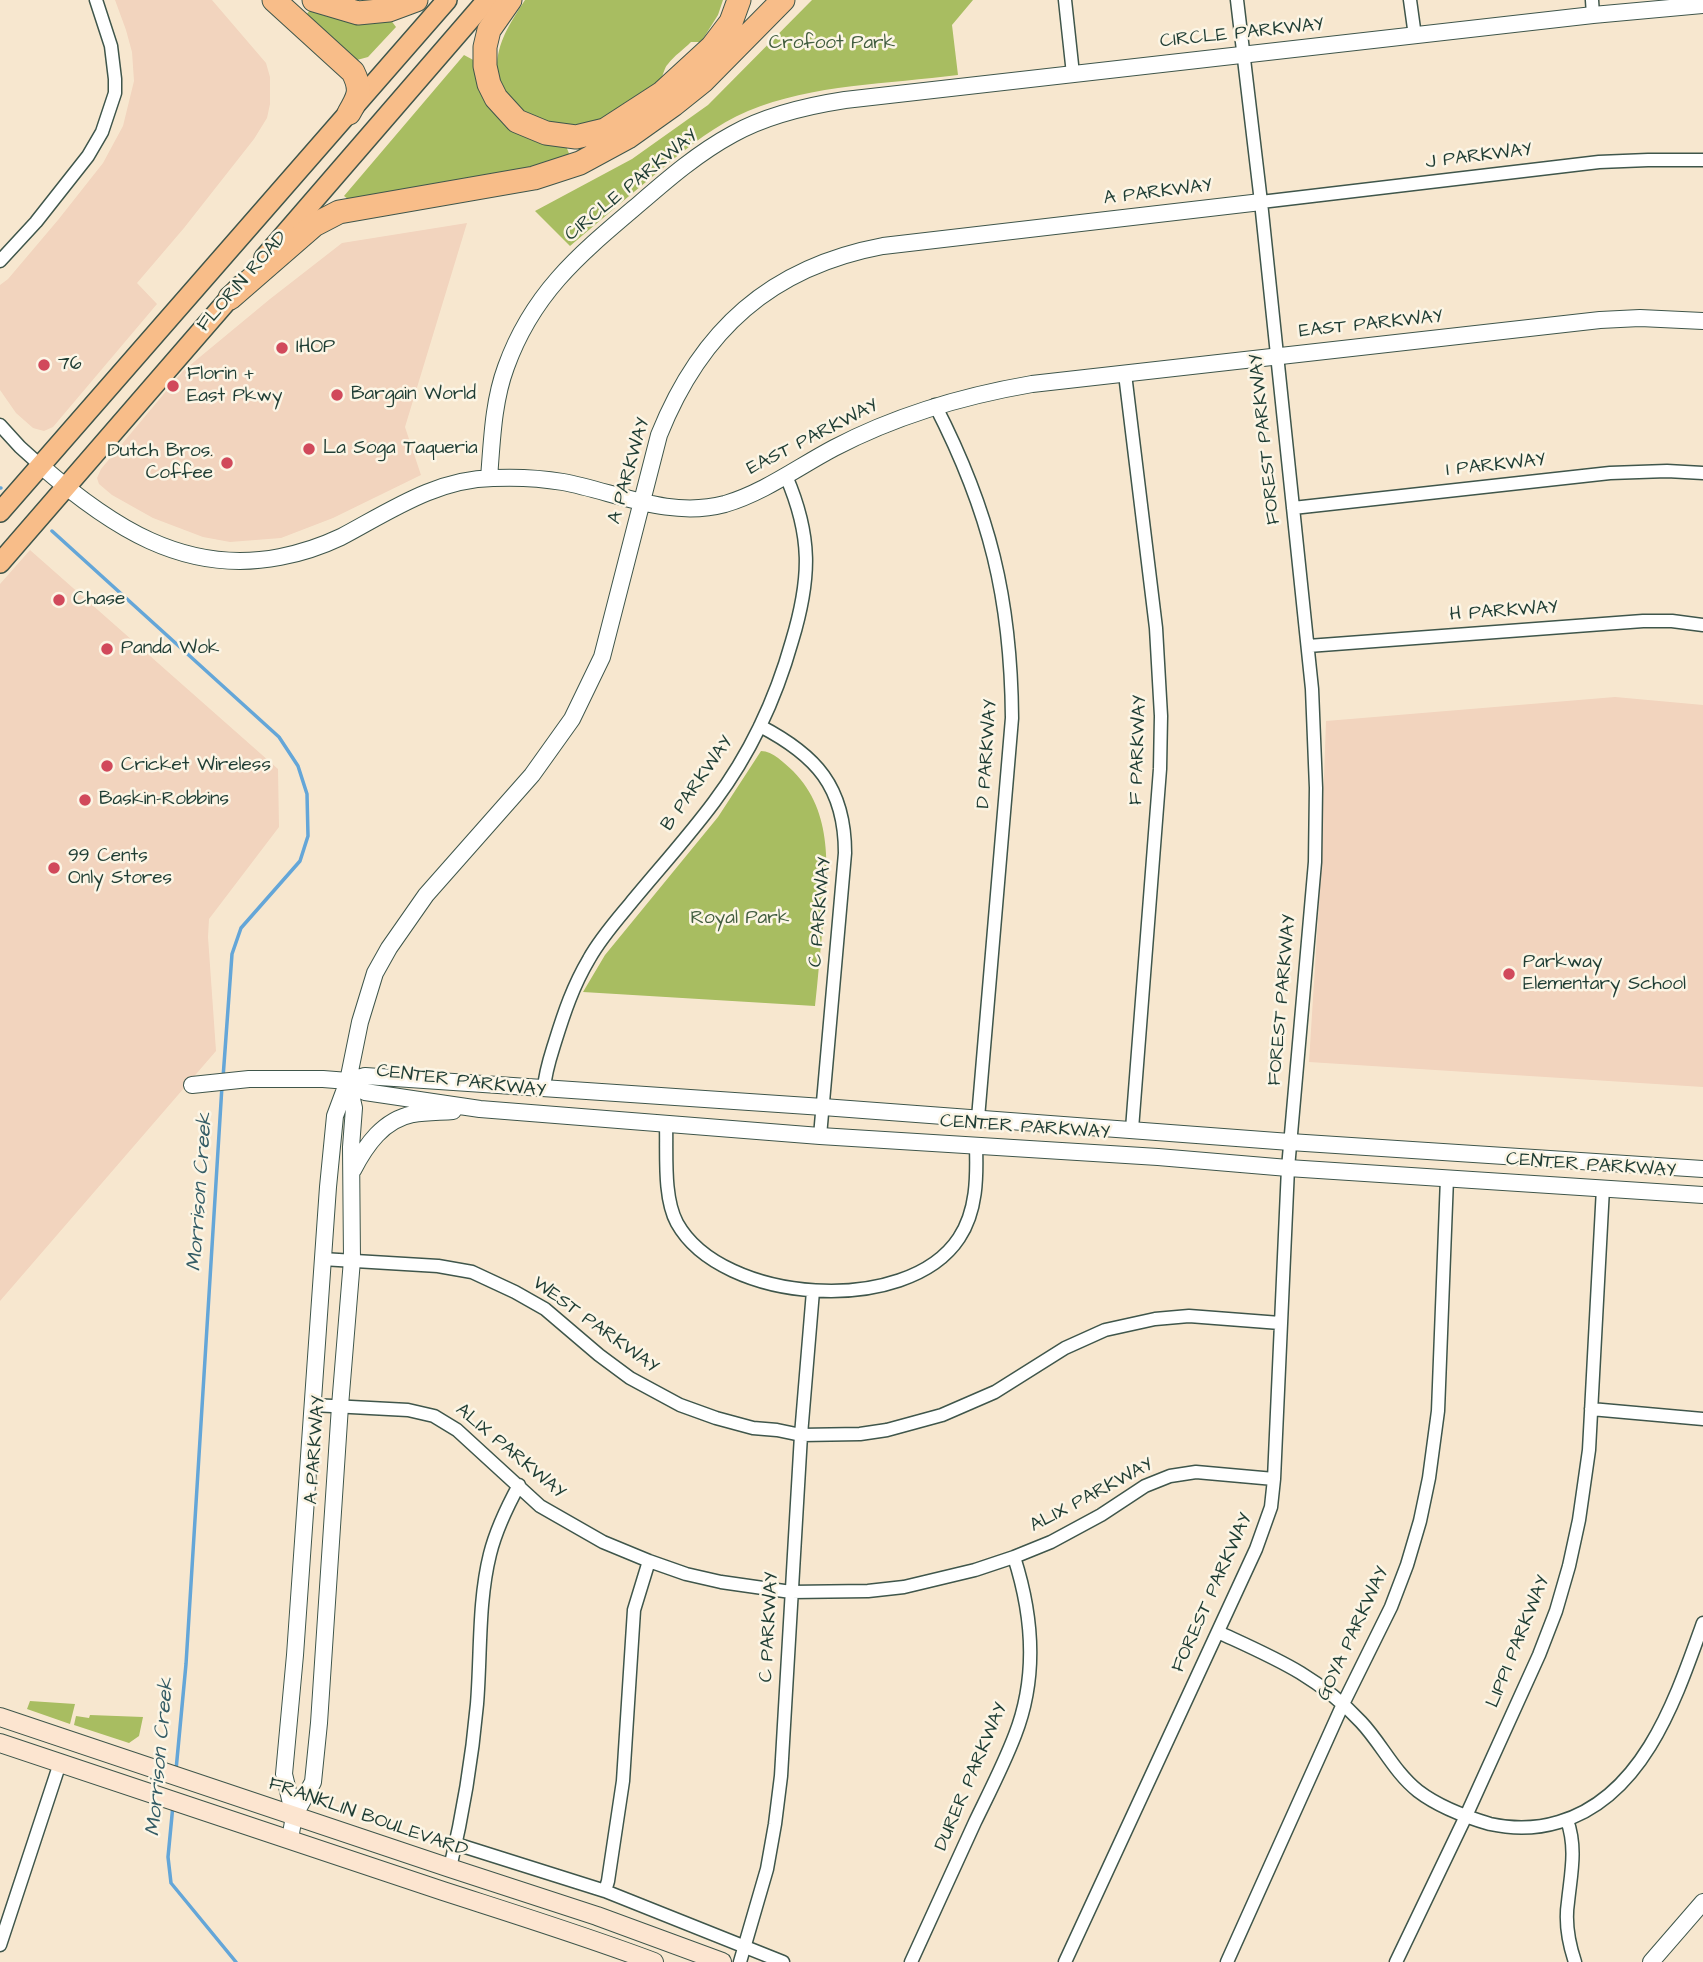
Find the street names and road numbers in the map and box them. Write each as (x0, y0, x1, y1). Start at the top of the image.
street label: CIRCLE PARKWAY (1159, 14, 1325, 54)
street label: CIRCLE PARKWAY (561, 125, 703, 247)
street label: J PARKWAY (1424, 139, 1534, 175)
street label: A PARKWAY (1102, 175, 1214, 211)
street label: FLORIN ROAD (193, 227, 293, 337)
street label: EAST PARKWAY (1298, 306, 1444, 344)
street label: FOREST PARKWAY (1246, 352, 1286, 526)
street label: EAST PARKWAY (743, 395, 883, 481)
street label: A PARKWAY (604, 415, 656, 527)
street label: I PARKWAY (1445, 449, 1547, 483)
street label: H PARKWAY (1449, 597, 1559, 627)
street label: F PARKWAY (1126, 694, 1152, 806)
street label: D PARKWAY (973, 699, 1003, 809)
street label: B PARKWAY (657, 732, 739, 836)
street label: C PARKWAY (805, 856, 837, 968)
street label: FOREST PARKWAY (1264, 913, 1302, 1087)
street label: CENTER PARKWAY (375, 1060, 547, 1104)
street label: CENTER PARKWAY (939, 1111, 1111, 1145)
street label: CENTER PARKWAY (1505, 1149, 1677, 1183)
street label: WEST PARKWAY (528, 1273, 662, 1379)
street label: A PARKWAY (301, 1395, 331, 1505)
street label: ALIX PARKWAY (450, 1399, 570, 1505)
street label: ALIX PARKWAY (1026, 1454, 1158, 1538)
street label: FOREST PARKWAY (1168, 1510, 1258, 1676)
street label: GOYA PARKWAY (1313, 1563, 1395, 1705)
street label: C PARKWAY (756, 1571, 784, 1683)
street label: LIPPI PARKWAY (1482, 1573, 1556, 1711)
street label: DURER PARKWAY (931, 1700, 1013, 1854)
street label: FRANKLIN BOULEVARD (265, 1773, 471, 1863)

